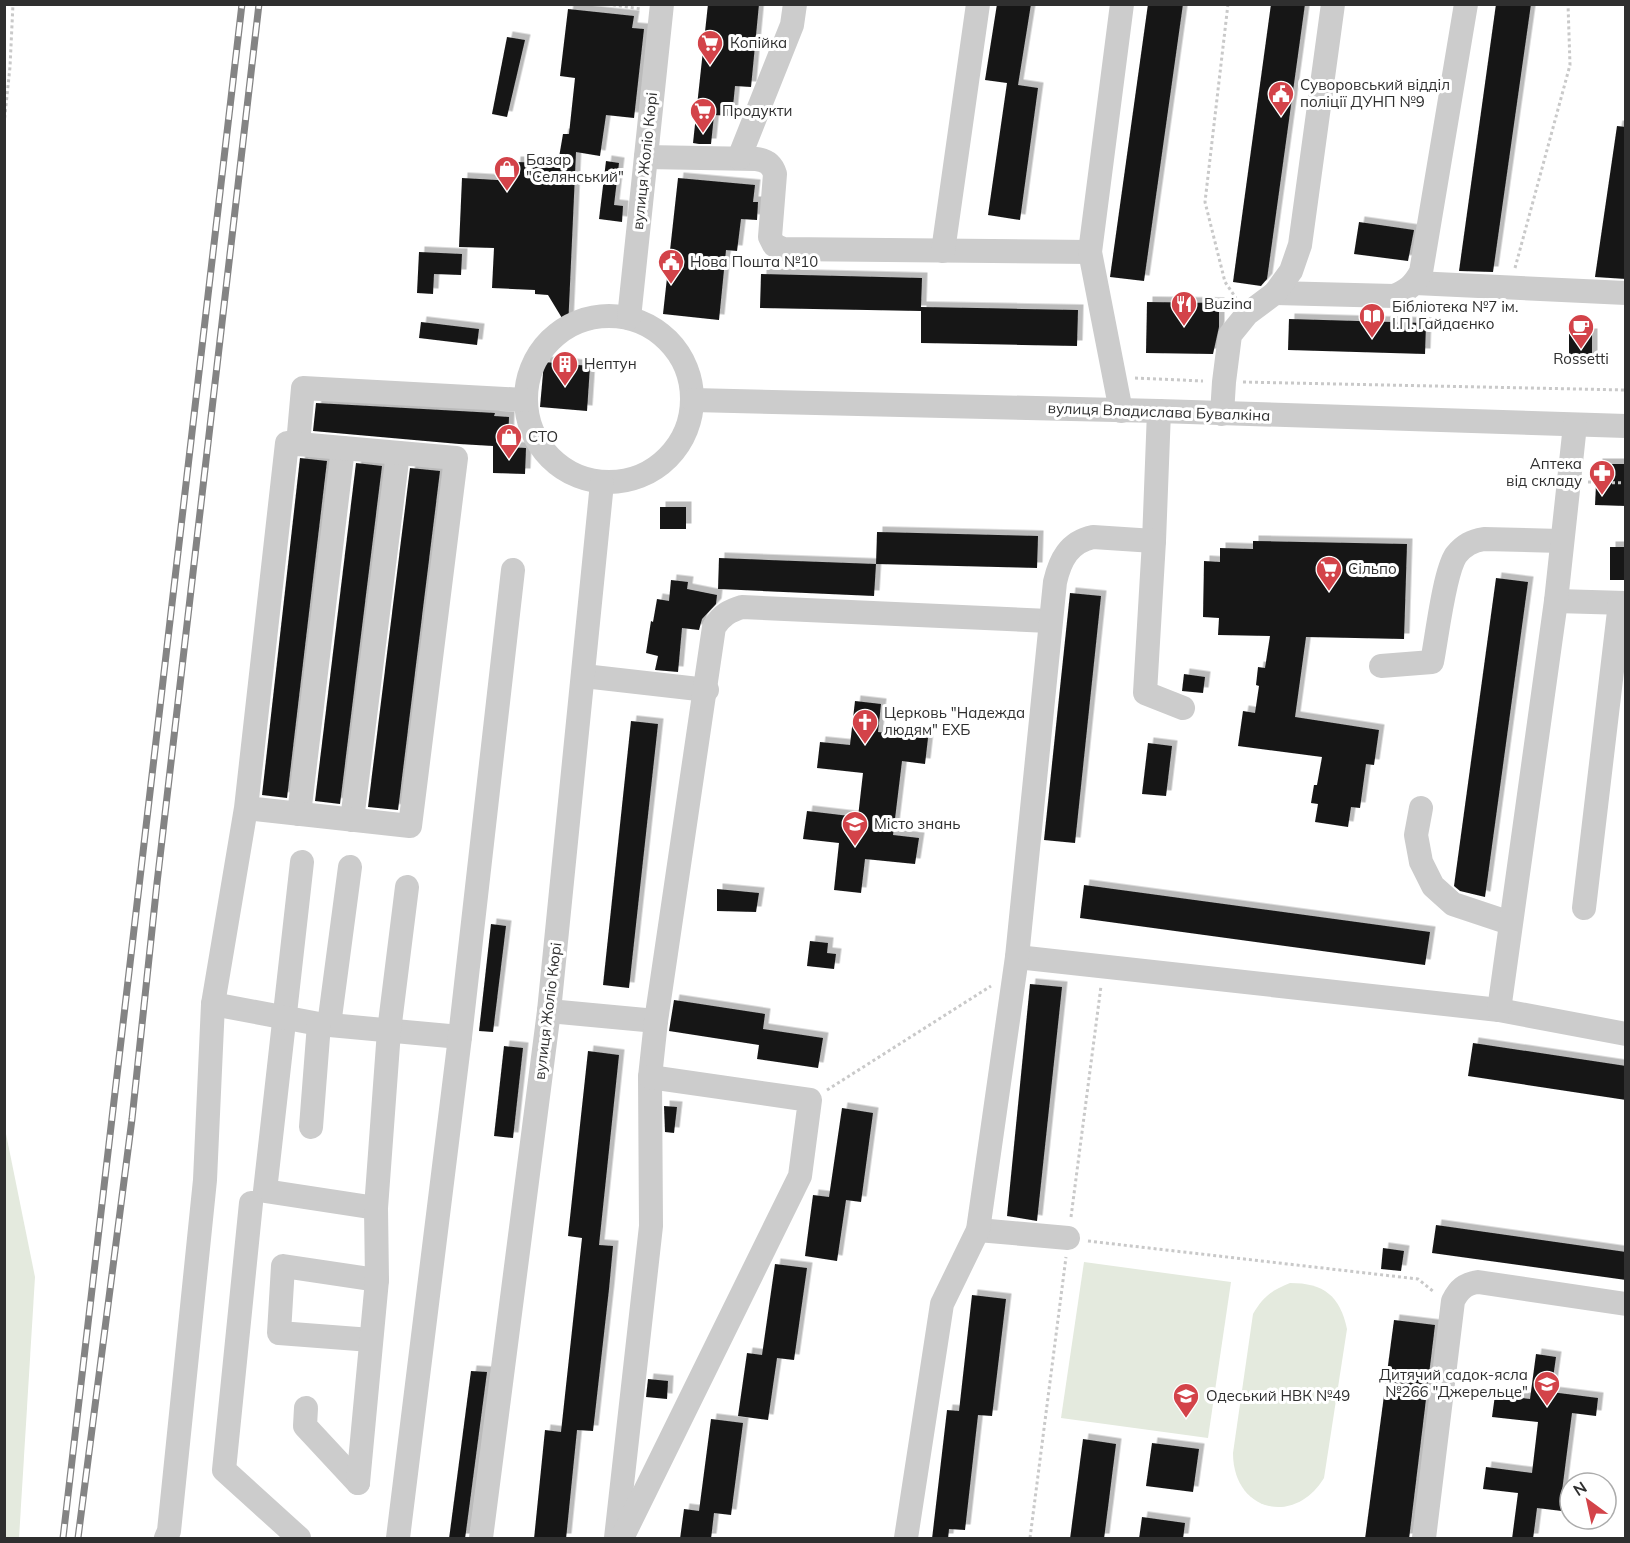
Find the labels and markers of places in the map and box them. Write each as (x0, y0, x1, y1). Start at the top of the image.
supermarket icon: Копійка (695, 28, 725, 66)
place label: Копійка (730, 33, 787, 52)
place label: Суворовський відділ поліції ДУНП №9 (1300, 75, 1450, 111)
public building icon: Суворовський відділ поліції ДУНП №9 (1266, 79, 1296, 117)
supermarket icon: Продукти (688, 96, 718, 134)
place label: Продукти (722, 101, 792, 120)
place label: Базар "Селянський" (526, 150, 624, 186)
shop icon: Базар "Селянський" (492, 154, 522, 192)
public building icon: Нова Пошта №10 (656, 247, 686, 285)
place label: Нова Пошта №10 (690, 252, 818, 271)
restaurant icon: Buzina (1169, 289, 1199, 327)
place label: Buzina (1204, 294, 1252, 313)
place label: Бібліотека №7 ім. І.П. Гайдаєнко (1392, 297, 1518, 333)
library icon: Бібліотека №7 ім. І.П. Гайдаєнко (1357, 301, 1387, 339)
cafe icon: Rossetti (1566, 312, 1596, 350)
building icon: Нептун (550, 349, 580, 387)
place label: Rossetti (1553, 349, 1609, 368)
place label: Нептун (584, 354, 637, 373)
shop icon: СТО (494, 422, 524, 460)
place label: СТО (528, 427, 558, 446)
place label: Аптека від складу (1506, 454, 1582, 490)
pharmacy icon: Аптека від складу (1587, 458, 1617, 496)
supermarket icon: Сільпо (1314, 554, 1344, 592)
place label: Сільпо (1348, 559, 1397, 578)
place label: Церковь "Надежда людям" ЕХБ (884, 703, 1025, 739)
church icon: Церковь "Надежда людям" ЕХБ (850, 707, 880, 745)
school or university icon: Місто знань (840, 809, 870, 847)
place label: Місто знань (874, 814, 961, 833)
place label: Дитячий садок-ясла №266 "Джерельце" (1379, 1365, 1528, 1401)
school or university icon: Дитячий садок-ясла №266 "Джерельце" (1532, 1369, 1562, 1407)
school or university icon: Одеський НВК №49 (1171, 1381, 1201, 1419)
place label: Одеський НВК №49 (1206, 1386, 1350, 1405)

